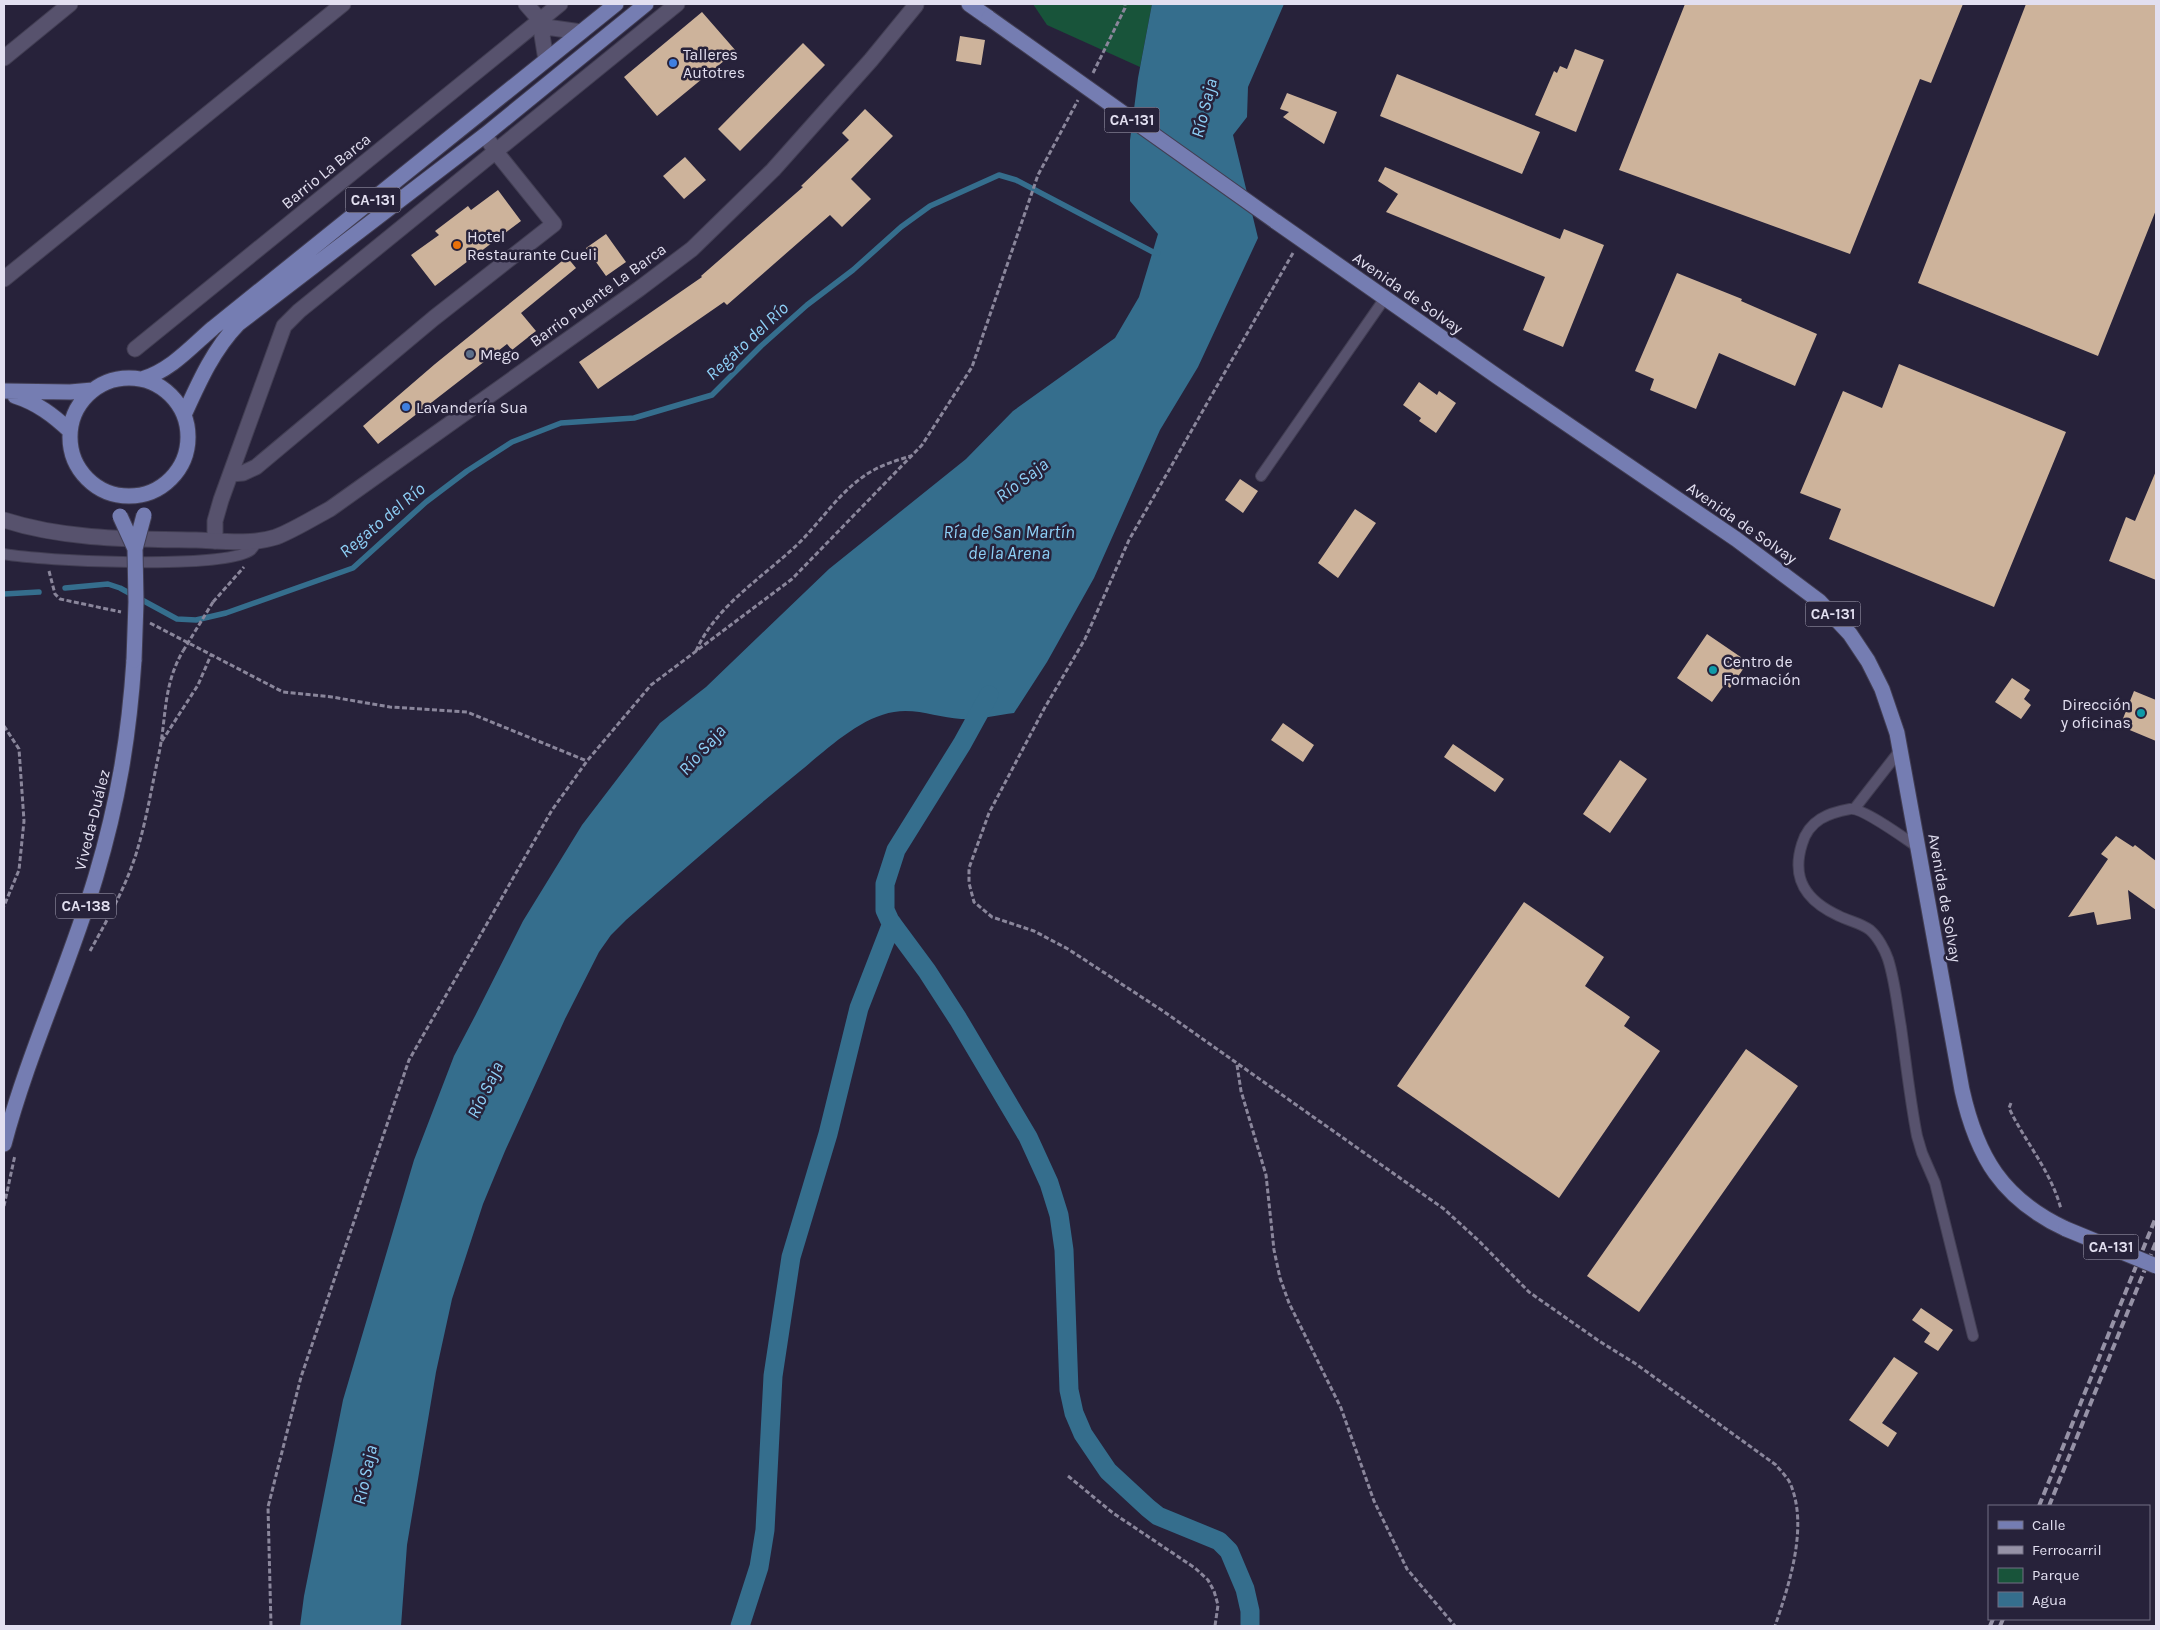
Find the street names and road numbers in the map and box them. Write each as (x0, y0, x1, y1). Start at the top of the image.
road number: CA-131 (1104, 108, 1160, 132)
street label: Barrio La Barca (278, 129, 374, 213)
road number: CA-131 (346, 188, 400, 212)
street label: Barrio Puente La Barca (526, 239, 670, 351)
street label: Avenida de Solvay (1349, 248, 1467, 338)
street label: Avenida de Solvay (1683, 478, 1801, 568)
road number: CA-131 (1806, 602, 1860, 626)
street label: Viveda-Duález (70, 768, 114, 872)
street label: Avenida de Solvay (1924, 832, 1966, 964)
road number: CA-138 (56, 894, 116, 918)
road number: CA-131 (2084, 1234, 2138, 1260)

